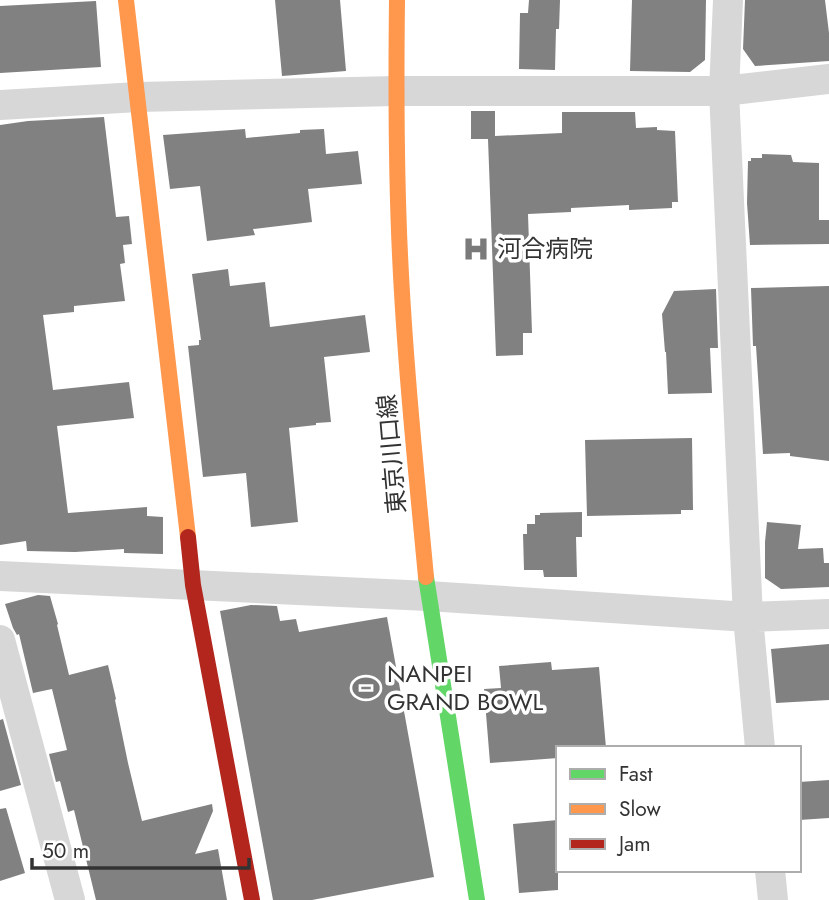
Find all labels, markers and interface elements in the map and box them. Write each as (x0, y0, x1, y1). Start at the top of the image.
place label: 河合病院 (497, 231, 593, 266)
hospital icon: 河合病院 (461, 234, 491, 264)
street label: 東京川口線 (369, 393, 414, 515)
place label: NANPEI GRAND BOWL (387, 656, 543, 719)
sports icon: NANPEI GRAND BOWL (351, 673, 381, 703)
legend (556, 746, 801, 872)
text: Fast (619, 759, 652, 789)
text: Slow (619, 794, 661, 824)
scale bar (32, 827, 248, 871)
text: Jam (616, 829, 651, 859)
text: 50 m (42, 836, 89, 866)

